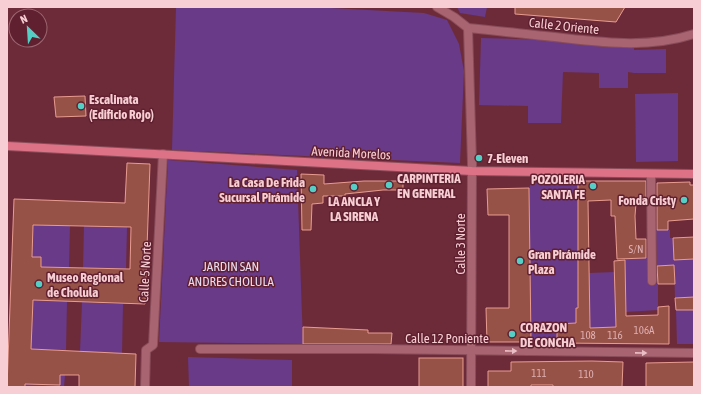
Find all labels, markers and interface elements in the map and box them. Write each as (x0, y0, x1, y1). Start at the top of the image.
north arrow (8, 8, 48, 48)
text: N (18, 12, 29, 26)
street label: Calle 2 Oriente (528, 15, 600, 37)
place label: Escalinata (Edificio Rojo) (89, 92, 154, 122)
marker: Escalinata (Edificio Rojo) (76, 101, 86, 111)
street label: Avenida Morelos (311, 143, 391, 163)
place label: 7-Eleven (487, 151, 528, 166)
marker: 7-Eleven (474, 153, 484, 163)
place label: CARPINTERIA EN GENERAL (397, 171, 461, 201)
place label: POZOLERIA SANTA FE (531, 172, 586, 202)
place label: La Casa De Frida Sucursal Pirámide (219, 175, 305, 205)
marker: CARPINTERIA EN GENERAL (384, 180, 394, 190)
marker: POZOLERIA SANTA FE (588, 181, 598, 191)
marker: LA ANCLA Y LA SIRENA (349, 182, 359, 192)
marker: La Casa De Frida Sucursal Pirámide (308, 184, 318, 194)
place label: Fonda Cristy (618, 193, 677, 208)
place label: LA ANCLA Y LA SIRENA (328, 194, 380, 224)
marker: Fonda Cristy (679, 195, 689, 205)
street label: Calle 3 Norte (453, 213, 468, 275)
street label: Calle 5 Norte (136, 241, 154, 303)
house number: S/N (629, 243, 643, 255)
place label: Gran Pirámide Plaza (528, 247, 596, 277)
marker: Gran Pirámide Plaza (515, 256, 525, 266)
park label: JARDIN SAN ANDRES CHOLULA (188, 259, 274, 289)
place label: Museo Regional de Cholula (47, 270, 124, 300)
marker: Museo Regional de Cholula (34, 279, 44, 289)
place label: CORAZON DE CONCHA (520, 320, 576, 350)
house number: 106A (634, 324, 655, 336)
marker: CORAZON DE CONCHA (507, 329, 517, 339)
house number: 108 (580, 329, 596, 341)
house number: 116 (607, 329, 623, 341)
street label: Calle 12 Poniente (405, 331, 489, 346)
one-way arrow (505, 347, 517, 354)
one-way arrow (635, 350, 648, 356)
house number: 111 (531, 367, 547, 379)
house number: 110 (578, 368, 594, 380)

